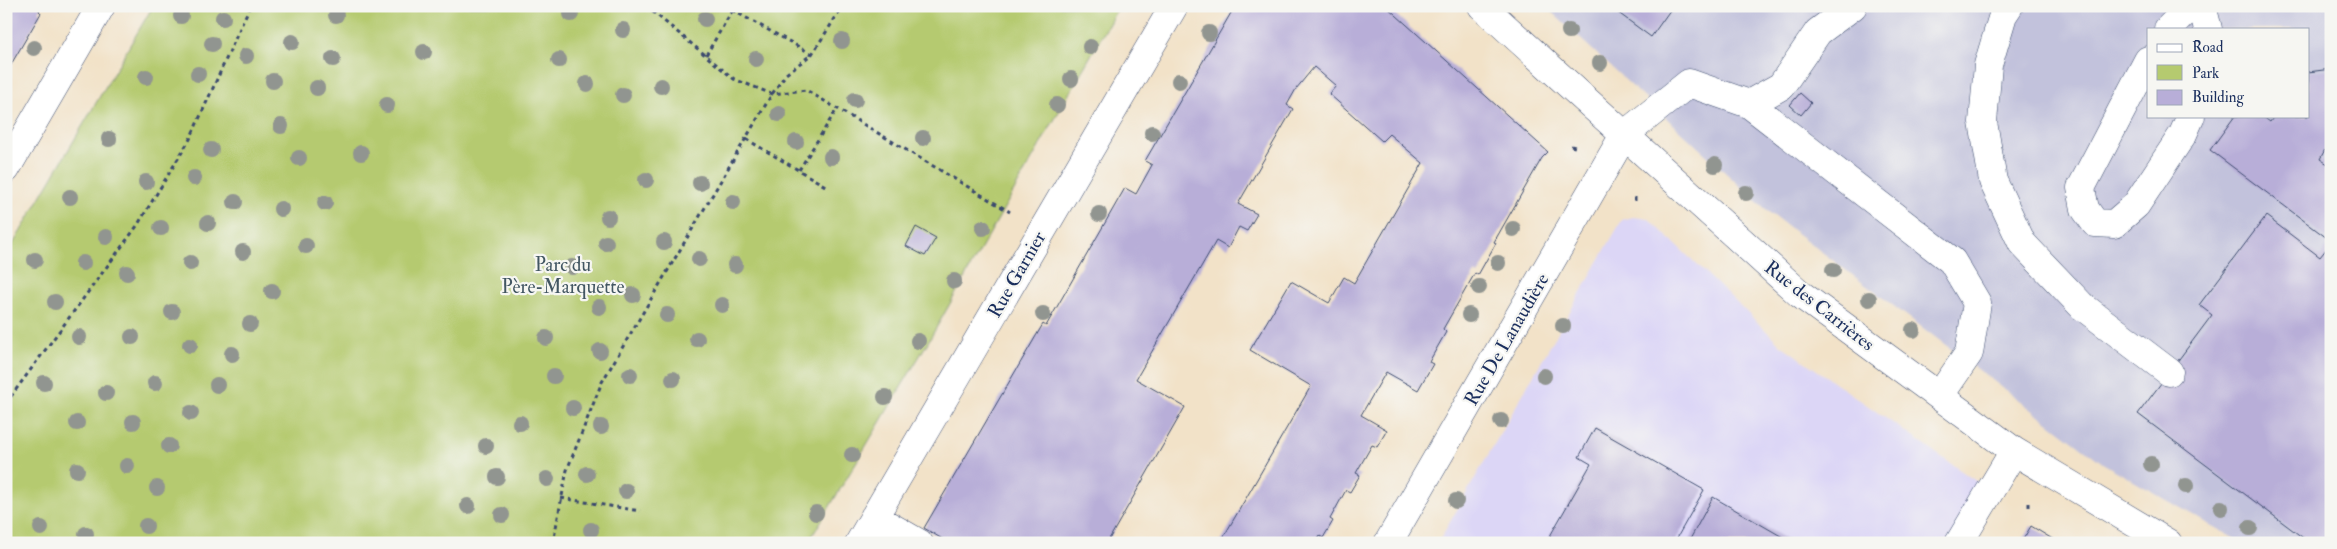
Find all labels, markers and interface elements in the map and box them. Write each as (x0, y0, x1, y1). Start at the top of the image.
legend (2147, 28, 2310, 118)
text: Road (2192, 38, 2224, 57)
text: Park (2192, 64, 2219, 83)
text: Building (2192, 88, 2244, 107)
street label: Rue Garnier (983, 227, 1051, 322)
park label: Parc du Père-Marquette (502, 253, 625, 299)
street label: Rue des Carrières (1760, 255, 1879, 356)
street label: Rue De Lanaudière (1459, 269, 1554, 410)

